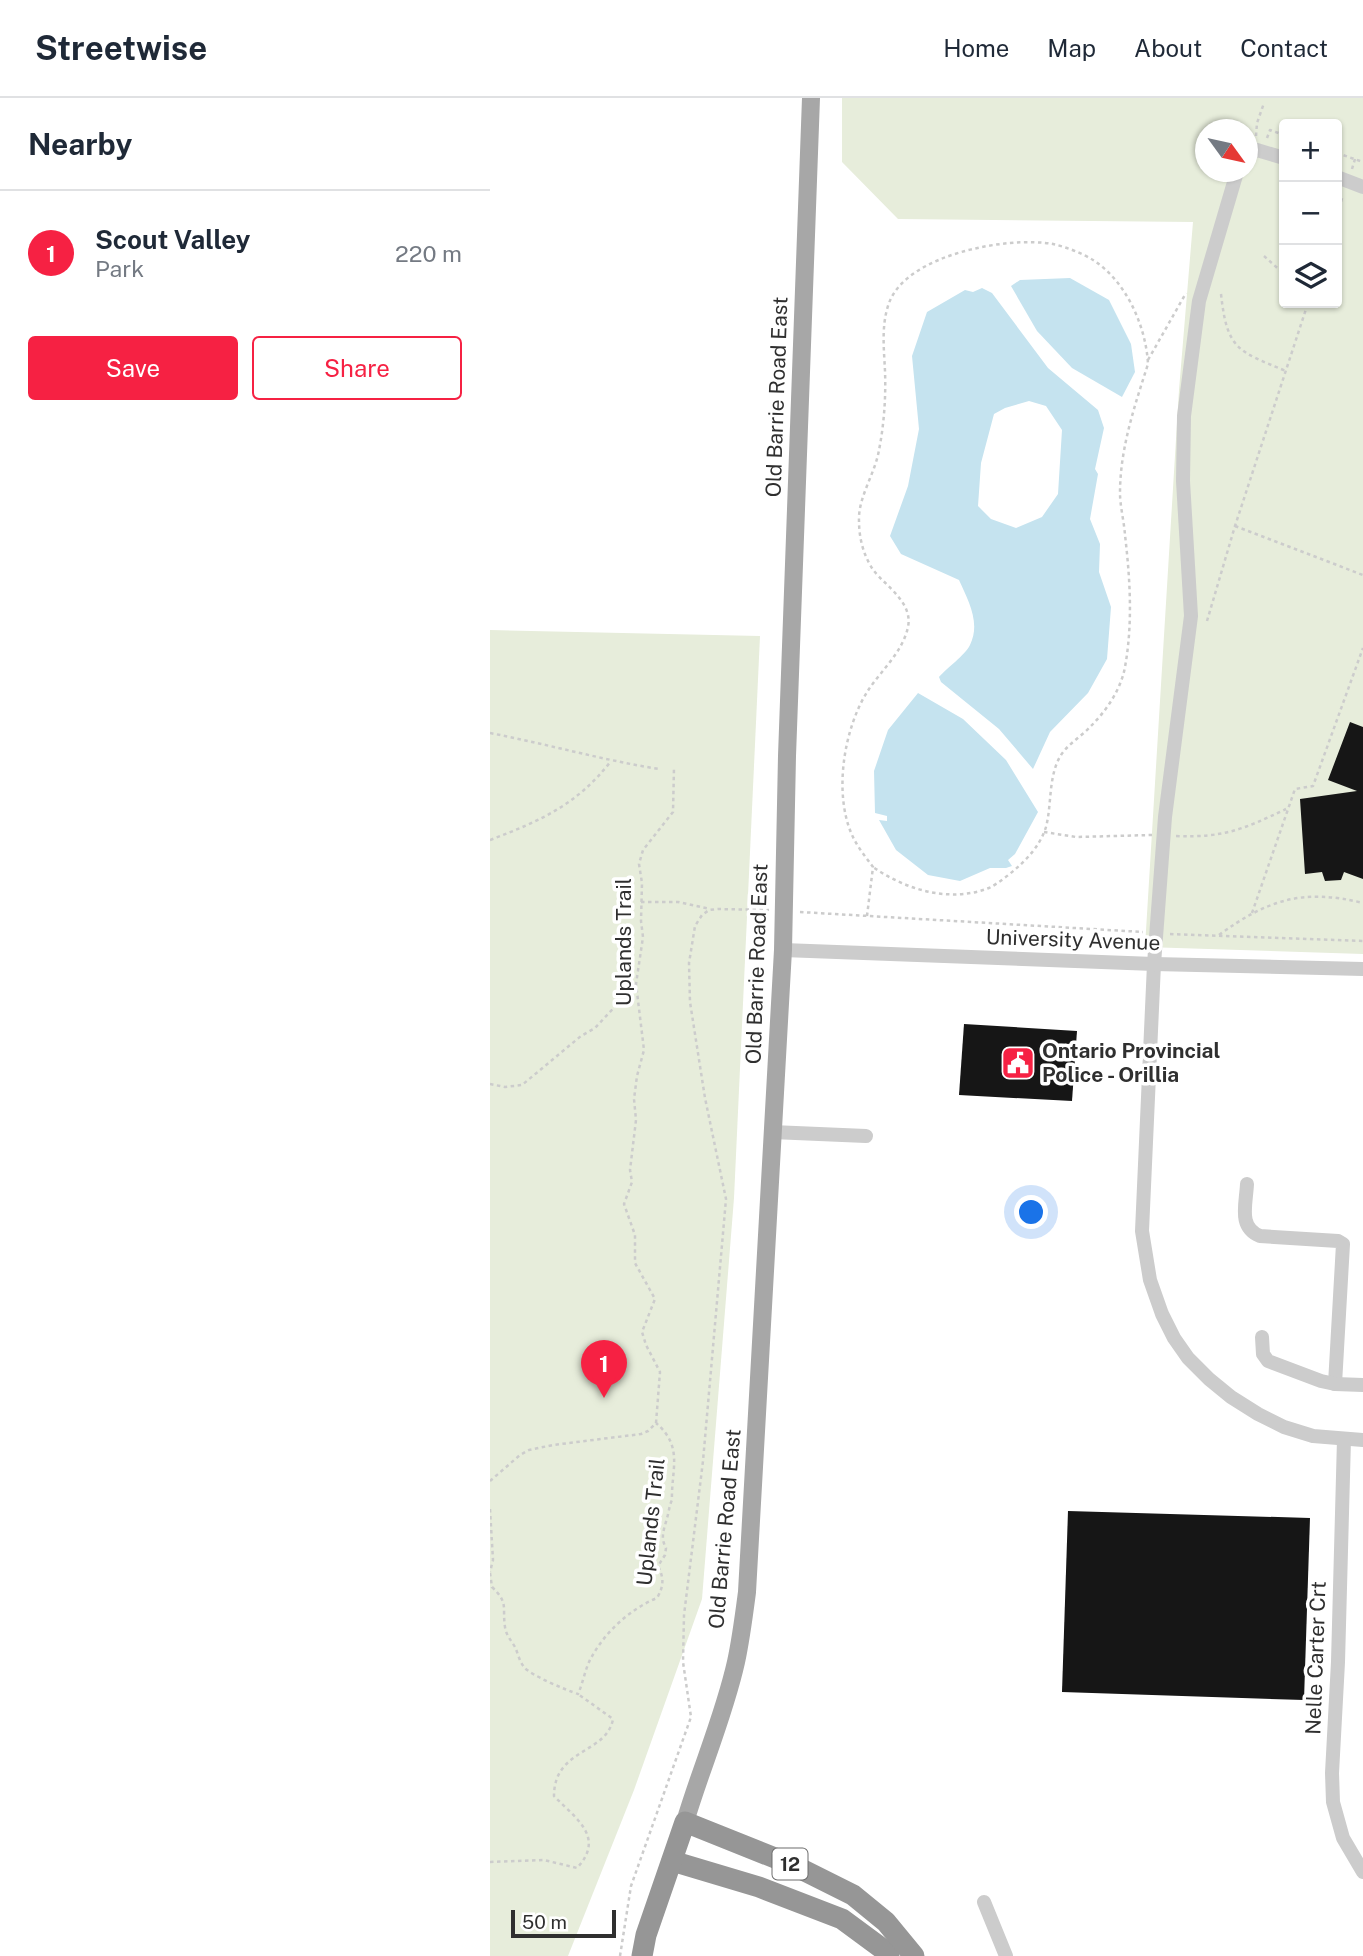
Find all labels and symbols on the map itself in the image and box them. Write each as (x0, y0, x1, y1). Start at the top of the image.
north arrow (1195, 119, 1258, 182)
street label: Old Barrie Road East (761, 296, 792, 498)
street label: Old Barrie Road East (741, 863, 772, 1065)
street label: Uplands Trail (611, 878, 636, 1006)
street label: University Avenue (985, 924, 1161, 955)
place label: Ontario Provincial Police - Orillia (1042, 1038, 1220, 1087)
public building icon: Ontario Provincial Police - Orillia (999, 1044, 1037, 1082)
your location (1014, 1195, 1048, 1229)
pin: 1 (581, 1340, 627, 1398)
street label: Old Barrie Road East (703, 1428, 746, 1630)
street label: Uplands Trail (631, 1457, 670, 1587)
street label: Nelle Carter Crt (1300, 1581, 1331, 1735)
road number: 12 (772, 1848, 808, 1880)
scale bar (511, 1907, 616, 1939)

